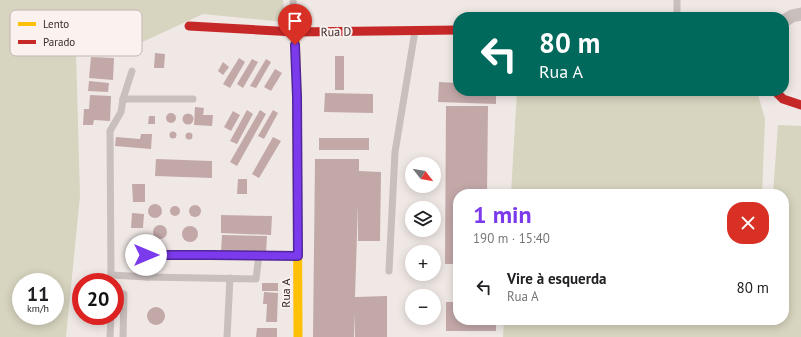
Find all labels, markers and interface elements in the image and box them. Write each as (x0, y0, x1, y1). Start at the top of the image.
pin (278, 4, 312, 45)
legend (10, 10, 142, 56)
icon: arrive (284, 10, 306, 32)
text: Lento (43, 17, 69, 31)
street label: Rua D (321, 24, 352, 39)
text: 80 m (539, 24, 600, 61)
icon: left (473, 28, 525, 80)
text: Parado (43, 35, 75, 49)
text: Rua A (539, 60, 583, 83)
north arrow (405, 157, 441, 193)
map controls (405, 157, 441, 325)
text: 1 min (473, 199, 532, 230)
button: layers (405, 201, 441, 237)
button: close (727, 202, 769, 244)
text: 190 m · 15:40 (473, 230, 550, 247)
position arrow (125, 234, 167, 276)
button: + (405, 245, 441, 281)
text: Vire à esquerda (507, 269, 606, 288)
speed limit sign: 20 (72, 273, 124, 325)
icon: left (473, 276, 495, 298)
street label: Rua A (278, 278, 293, 308)
text: 80 m (736, 278, 769, 297)
text: 11 (27, 281, 49, 307)
text: Rua A (507, 288, 539, 305)
button: − (405, 289, 441, 325)
text: km/h (27, 302, 49, 315)

